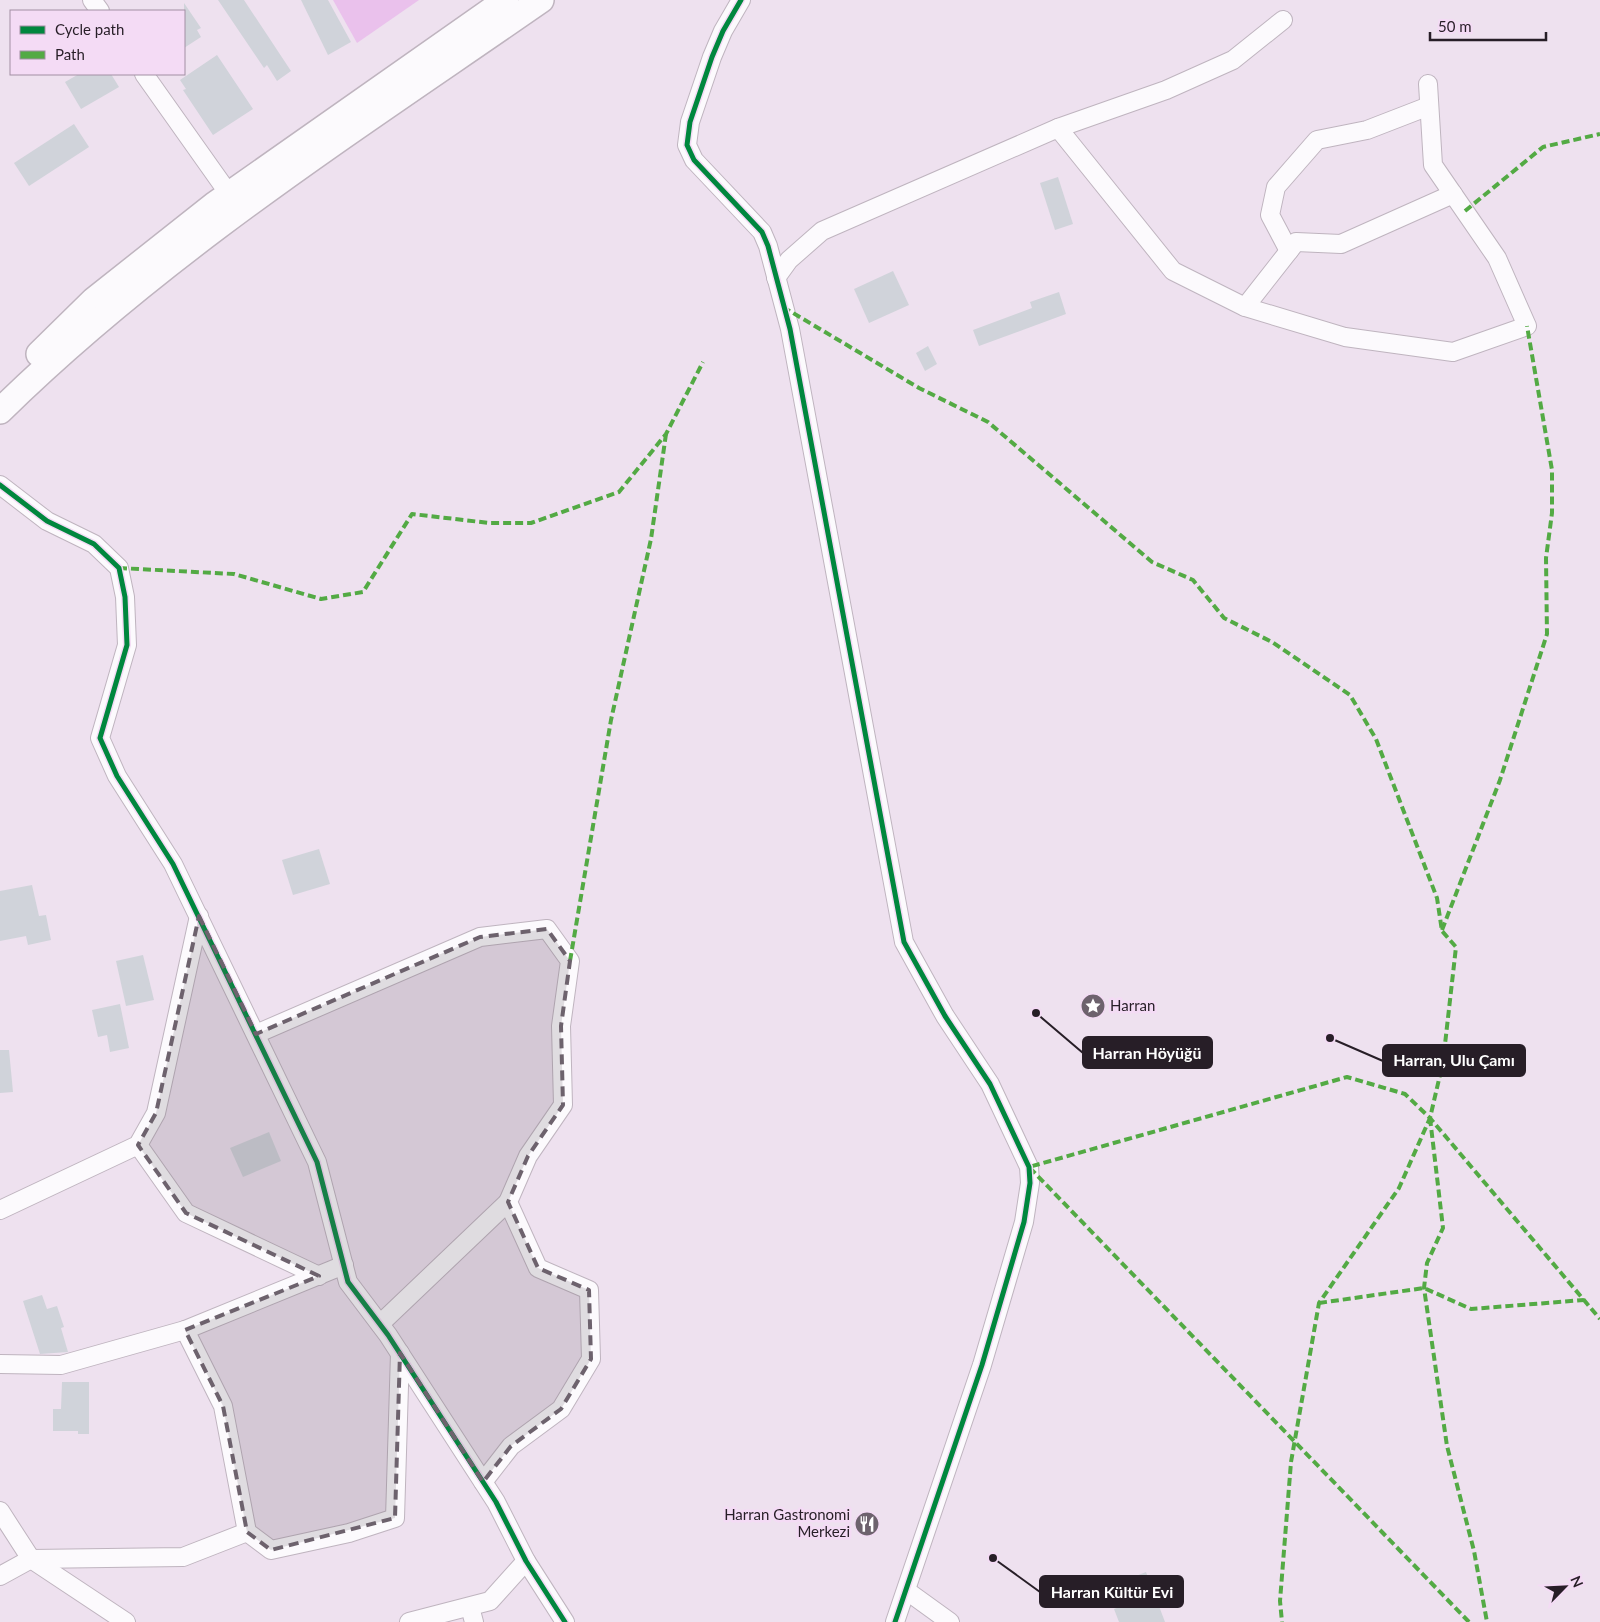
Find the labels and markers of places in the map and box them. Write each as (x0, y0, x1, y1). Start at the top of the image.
place icon: Harran (1080, 993, 1106, 1019)
place label: Harran (1110, 996, 1155, 1014)
callout: Harran Höyüğü (1083, 1037, 1212, 1068)
callout: Harran, Ulu Çamı (1383, 1045, 1525, 1076)
place label: Harran Gastronomi Merkezi (724, 1505, 850, 1540)
restaurant icon: Harran Gastronomi Merkezi (854, 1511, 880, 1537)
callout: Harran Kültür Evi (1040, 1576, 1183, 1607)

